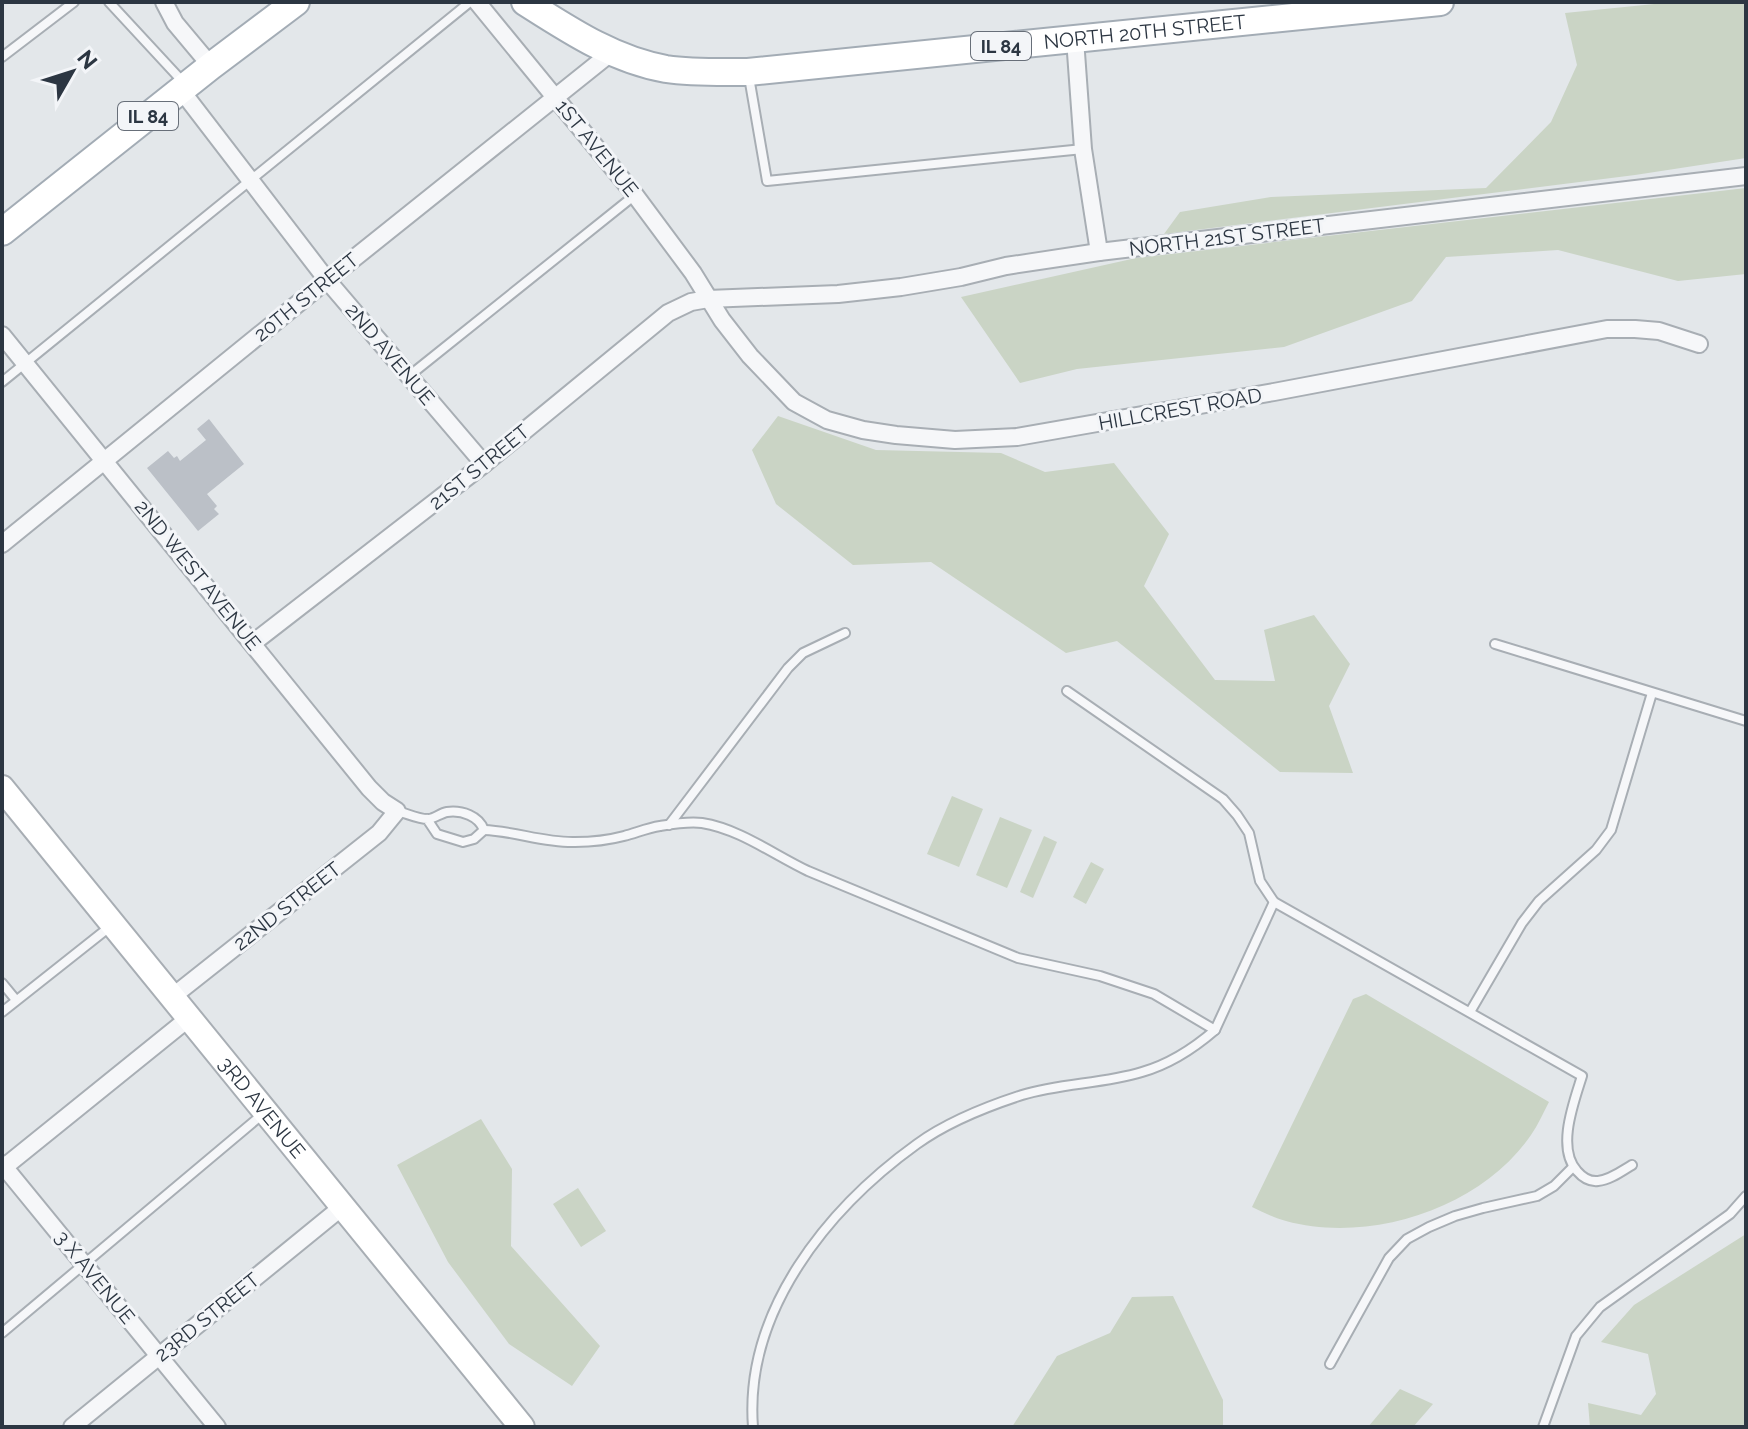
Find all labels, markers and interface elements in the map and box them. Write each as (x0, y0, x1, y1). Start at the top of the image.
street label: NORTH 20TH STREET (1042, 10, 1247, 54)
north arrow (32, 32, 112, 112)
road number: IL 84 (971, 32, 1031, 60)
text: N (72, 45, 103, 74)
street label: 1ST AVENUE (551, 95, 643, 201)
road number: IL 84 (118, 102, 178, 130)
street label: NORTH 21ST STREET (1128, 213, 1326, 261)
street label: 20TH STREET (249, 248, 363, 346)
street label: 2ND AVENUE (340, 298, 440, 410)
street label: HILLCREST ROAD (1096, 383, 1264, 435)
street label: 21ST STREET (424, 419, 534, 515)
street label: 2ND WEST AVENUE (130, 495, 266, 655)
street label: 22ND STREET (229, 857, 345, 955)
street label: 3RD AVENUE (214, 1052, 310, 1163)
street label: 3 X AVENUE (50, 1225, 140, 1329)
street label: 23RD STREET (150, 1268, 264, 1366)

